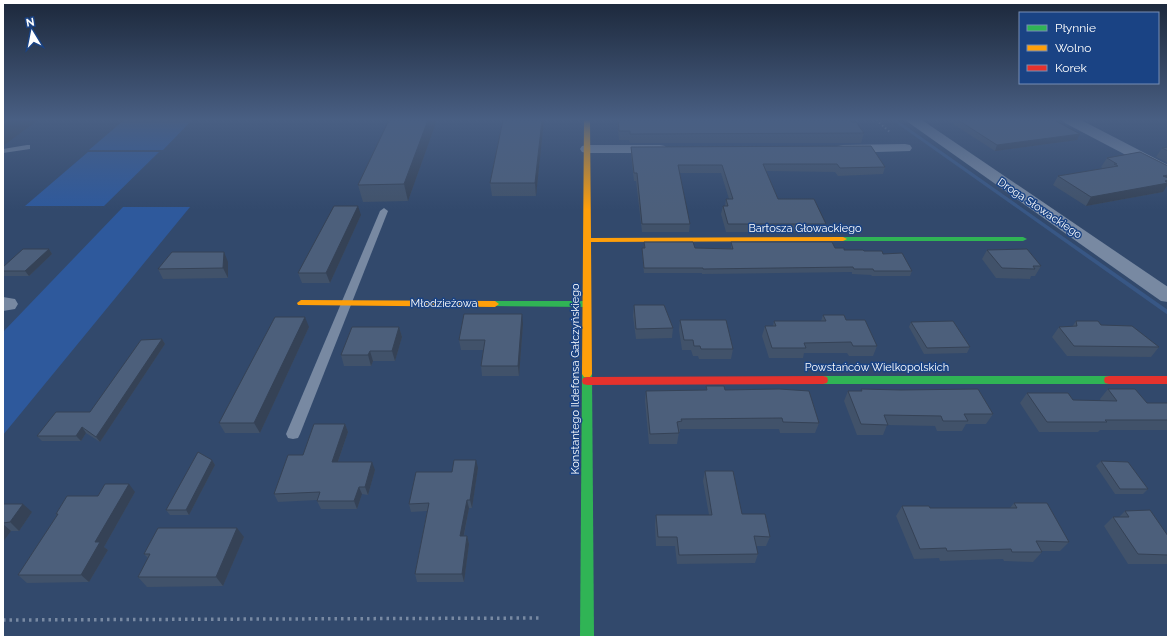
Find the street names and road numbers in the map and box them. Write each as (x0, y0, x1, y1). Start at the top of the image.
street label: Droga Słowackiego (995, 175, 1085, 242)
street label: Bartosza Głowackiego (748, 222, 862, 235)
street label: Konstantego Ildefonsa Gałczyńskiego (569, 283, 582, 474)
street label: Młodzieżowa (411, 297, 477, 310)
street label: Powstańców Wielkopolskich (805, 361, 949, 374)

